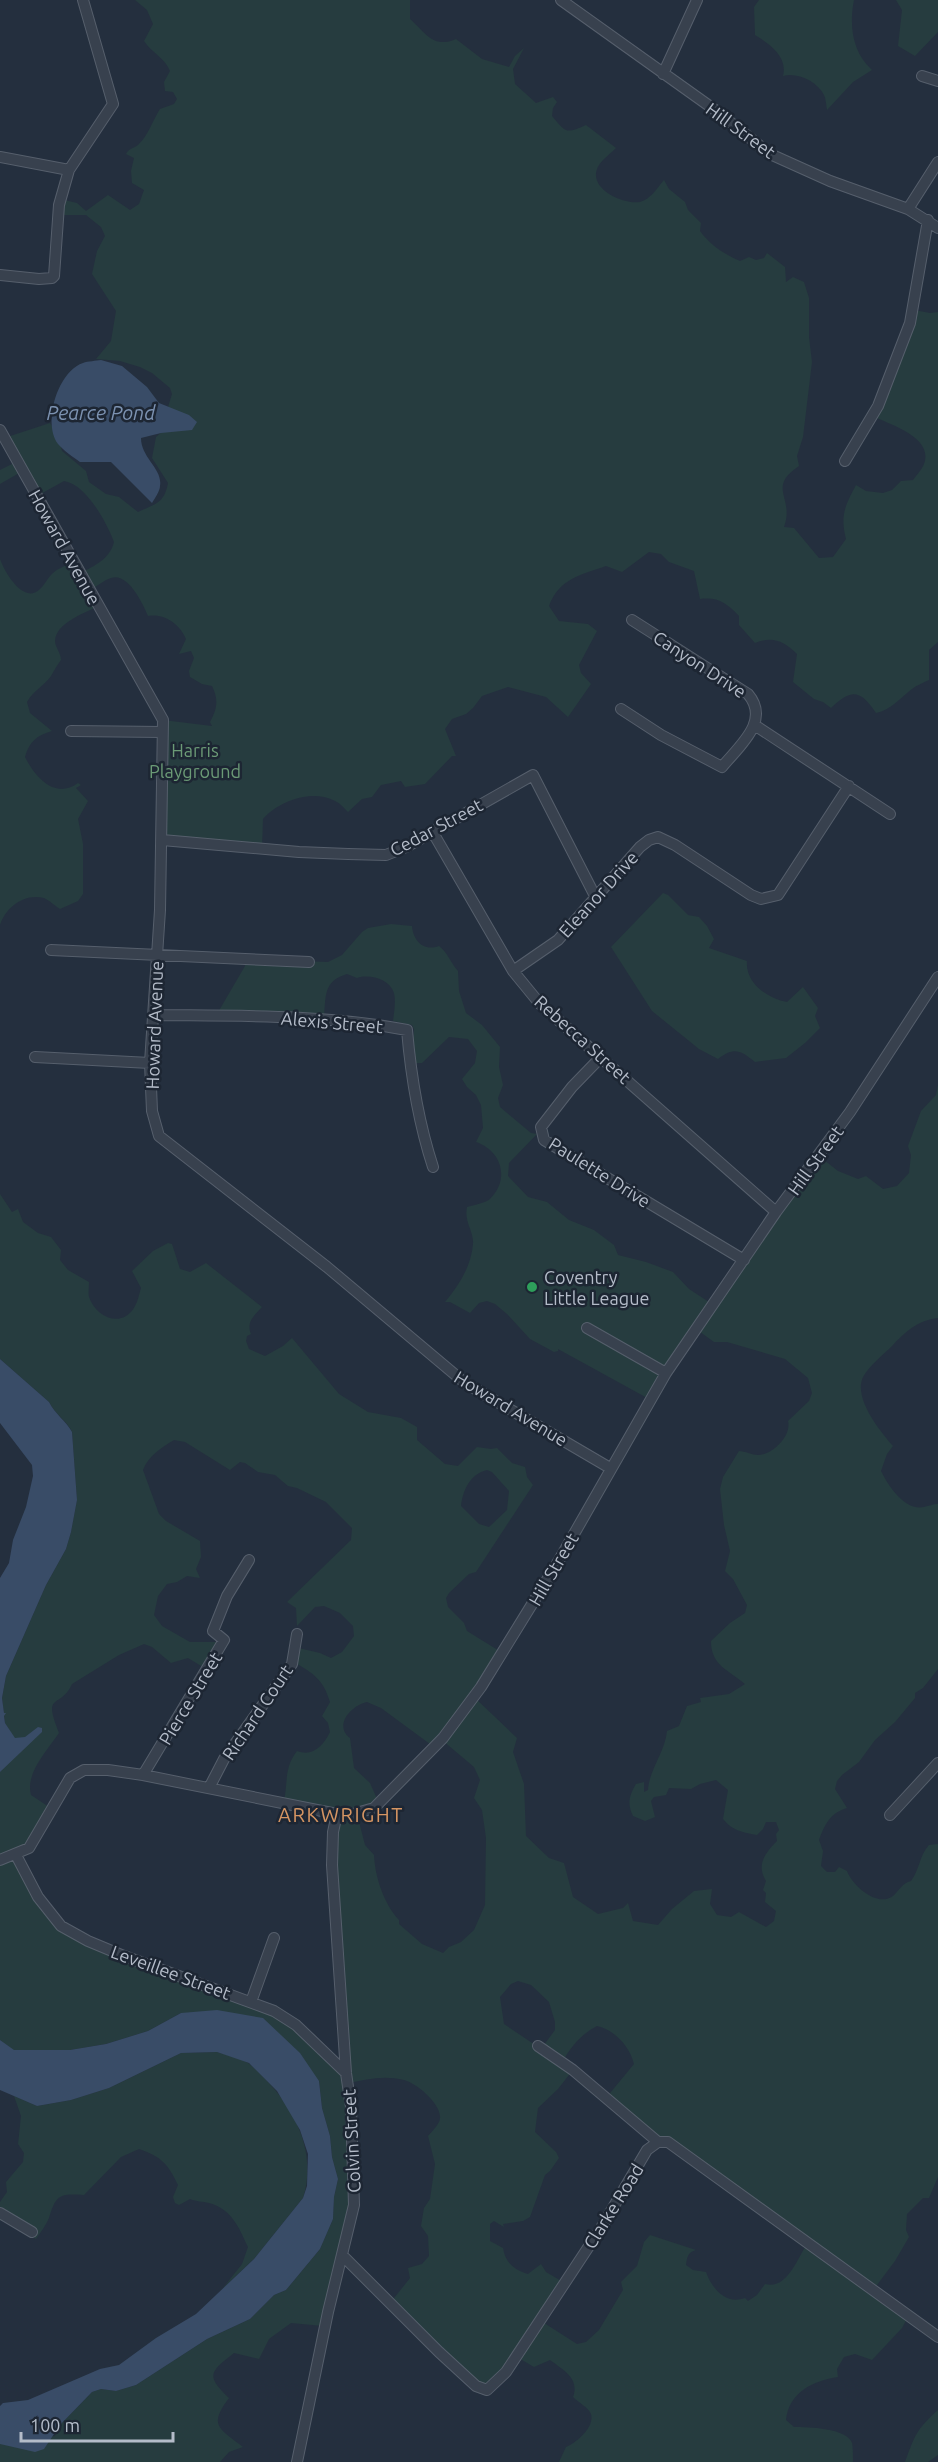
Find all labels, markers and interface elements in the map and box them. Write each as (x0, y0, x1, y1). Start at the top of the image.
street label: Hill Street (702, 98, 780, 162)
water label: Pearce Pond (47, 401, 156, 424)
street label: Howard Avenue (25, 486, 105, 608)
street label: Canyon Drive (650, 627, 750, 701)
park label: Harris Playground (149, 740, 241, 781)
street label: Cedar Street (386, 794, 486, 860)
street label: Eleanor Drive (554, 847, 642, 941)
street label: Howard Avenue (142, 961, 166, 1089)
street label: Rebecca Street (531, 991, 635, 1087)
street label: Alexis Street (280, 1008, 384, 1036)
street label: Hill Street (783, 1121, 847, 1199)
street label: Paulette Drive (546, 1133, 654, 1211)
place label: Coventry Little League (544, 1267, 649, 1308)
marker: Coventry Little League (525, 1280, 539, 1294)
street label: Howard Avenue (451, 1366, 571, 1450)
street label: Hill Street (524, 1529, 582, 1609)
street label: Pierce Street (155, 1648, 225, 1748)
street label: Richard Court (218, 1661, 296, 1763)
district label: ARKWRIGHT (278, 1803, 404, 1826)
street label: Leveillee Street (108, 1941, 234, 2003)
street label: Colvin Street (338, 2089, 364, 2193)
street label: Clarke Road (579, 2160, 647, 2252)
scale bar (21, 2405, 172, 2443)
text: 100 m (30, 2415, 80, 2435)

